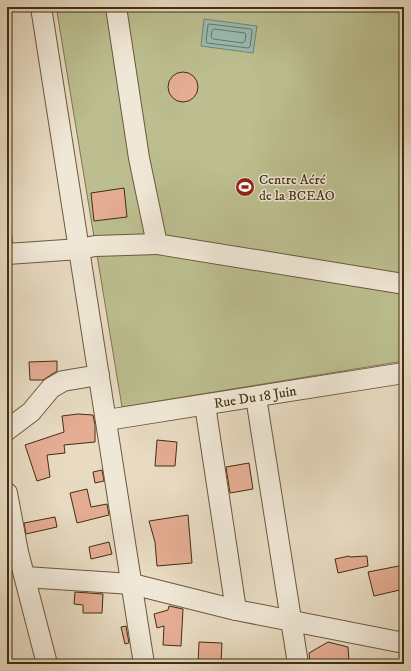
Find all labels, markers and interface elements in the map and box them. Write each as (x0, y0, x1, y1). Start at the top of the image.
place label: Centre Aéré de la BCEAO (259, 171, 335, 205)
sports icon: Centre Aéré de la BCEAO (234, 176, 256, 198)
street label: Rue Du 18 Juin (213, 382, 299, 413)

